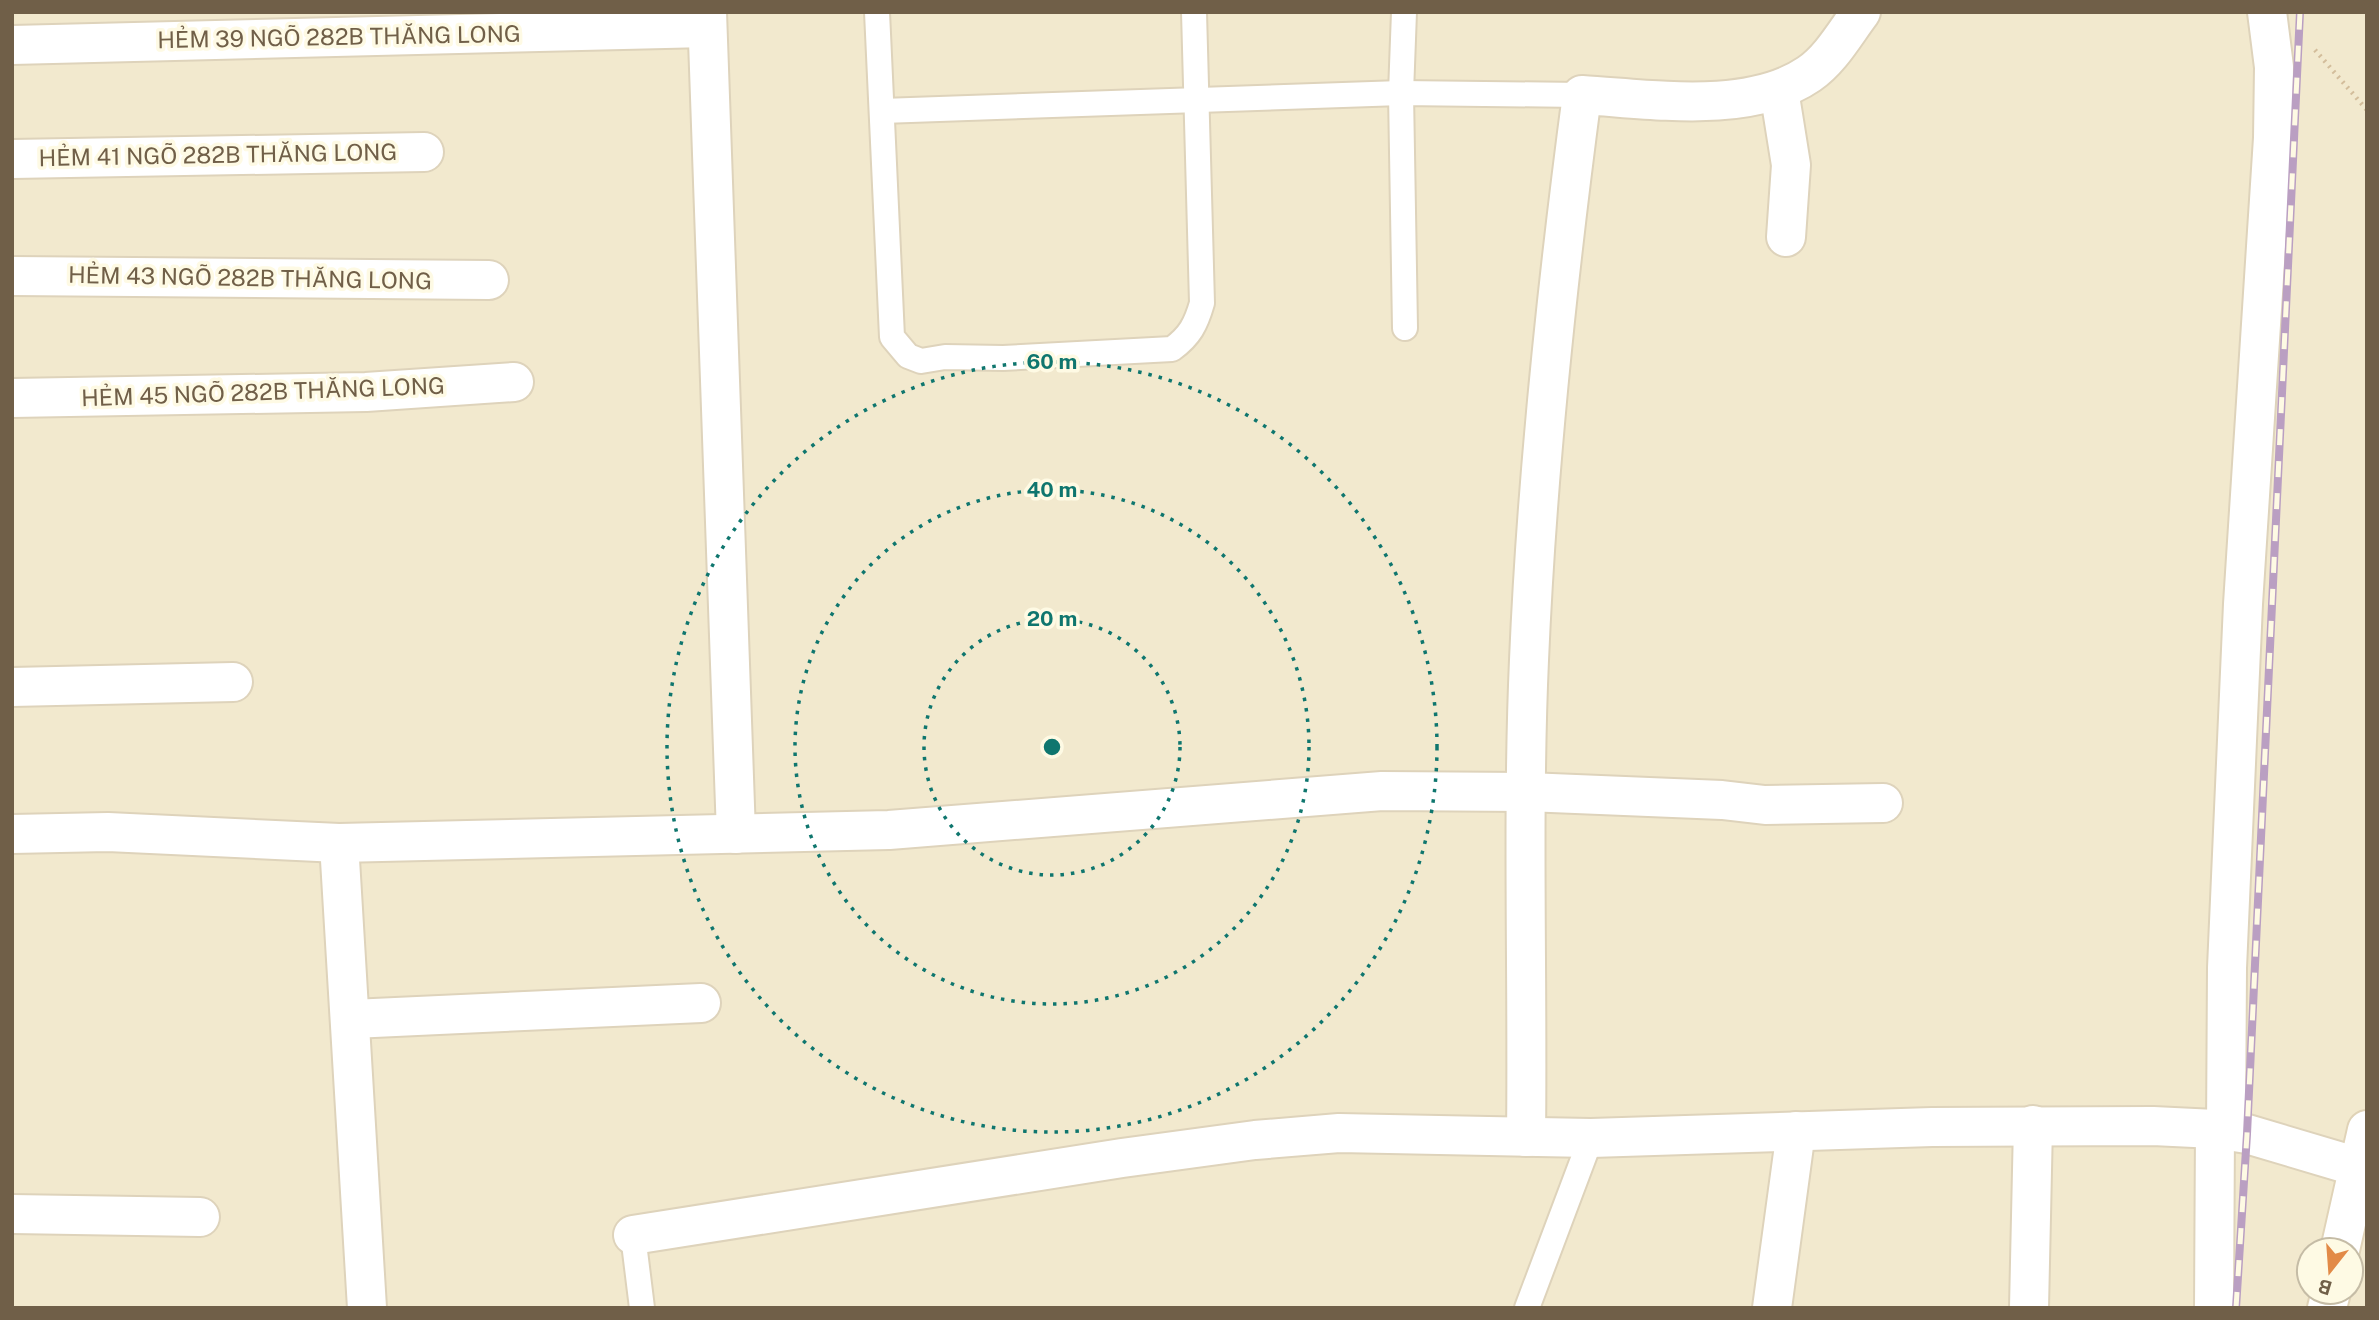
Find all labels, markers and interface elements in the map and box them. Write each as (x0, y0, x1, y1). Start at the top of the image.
street label: HẺM 39 NGÕ 282B THĂNG LONG (157, 20, 521, 53)
street label: HẺM 41 NGÕ 282B THĂNG LONG (38, 138, 398, 171)
street label: HẺM 43 NGÕ 282B THĂNG LONG (68, 261, 432, 294)
text: 60 m (1027, 349, 1077, 374)
street label: HẺM 45 NGÕ 282B THĂNG LONG (81, 372, 445, 411)
text: 40 m (1027, 477, 1077, 502)
text: 20 m (1027, 606, 1077, 631)
centre of rings (1040, 735, 1064, 759)
north arrow (2295, 1236, 2365, 1306)
text: B (2316, 1275, 2334, 1300)

